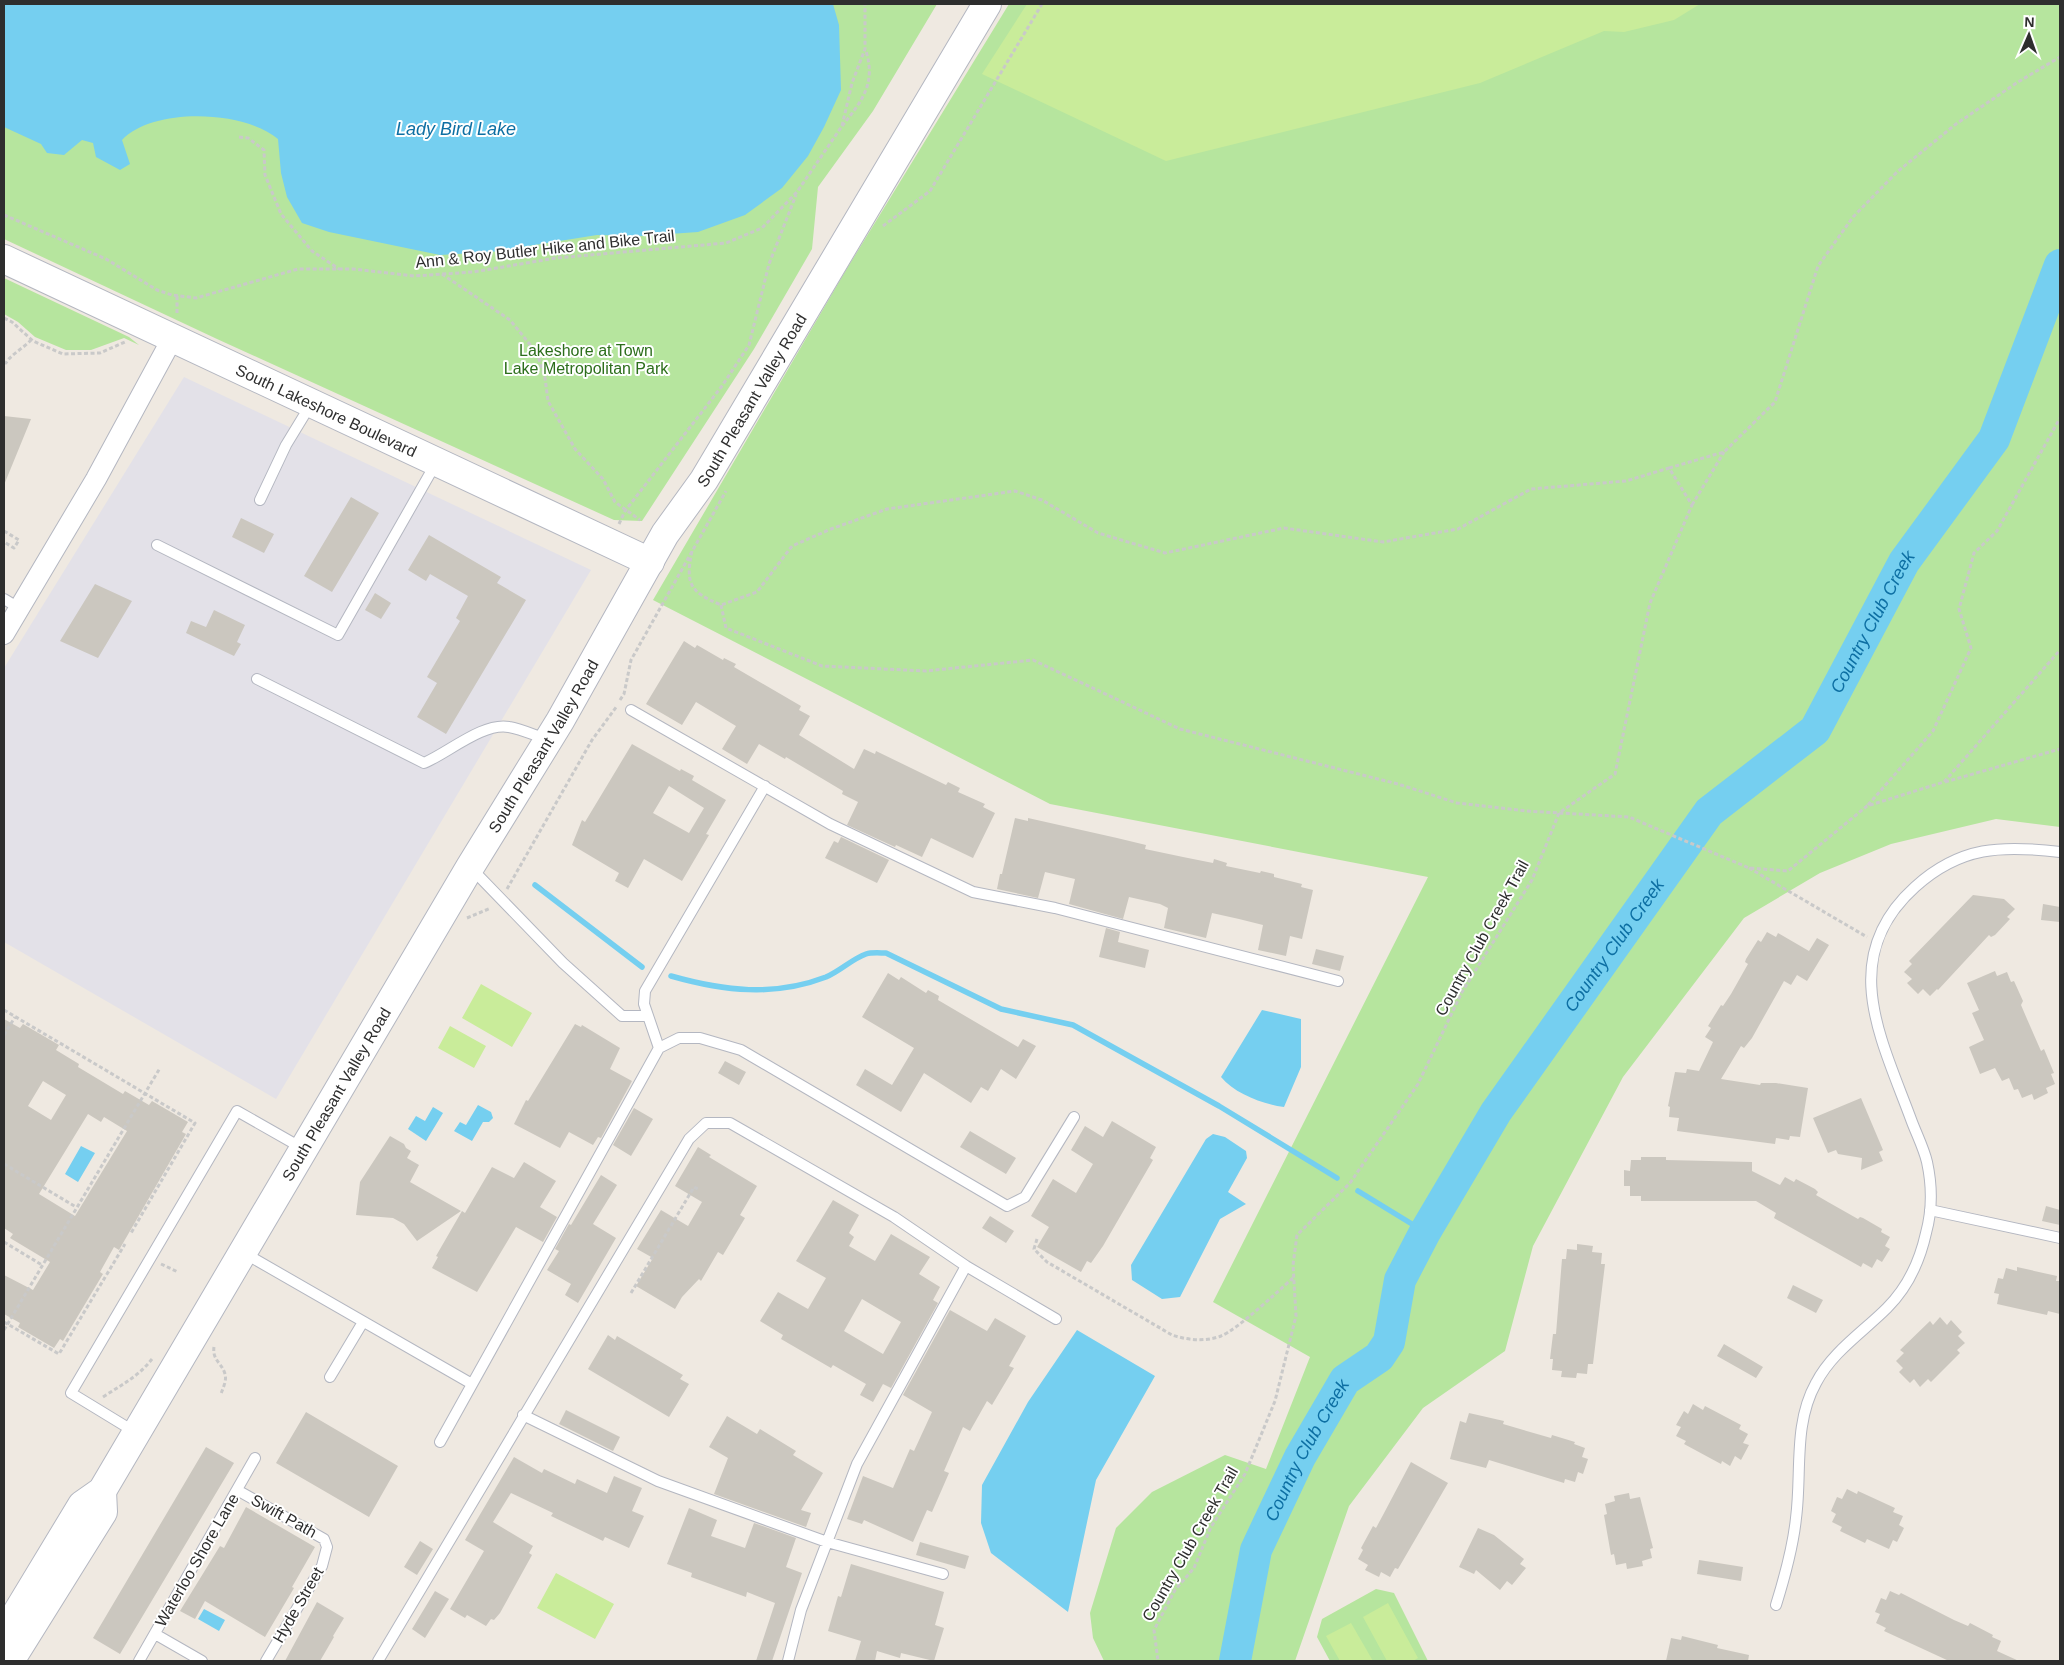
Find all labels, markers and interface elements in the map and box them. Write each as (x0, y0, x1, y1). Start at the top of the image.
north arrow (2004, 10, 2054, 60)
text: N (2024, 14, 2035, 30)
water label: Lady Bird Lake (396, 119, 516, 139)
street label: Ann & Roy Butler Hike and Bike Trail (415, 227, 675, 271)
street label: South Pleasant Valley Road (693, 311, 809, 490)
park label: Lakeshore at Town Lake Metropolitan Park (504, 342, 669, 377)
street label: South Lakeshore Boulevard (233, 361, 419, 460)
water label: Country Club Creek (1826, 546, 1919, 696)
street label: South Pleasant Valley Road (485, 657, 601, 835)
street label: Country Club Creek Trail (1432, 857, 1532, 1019)
water label: Country Club Creek (1560, 874, 1669, 1016)
street label: South Pleasant Valley Road (278, 1004, 394, 1184)
water label: Country Club Creek (1261, 1375, 1354, 1524)
street label: Country Club Creek Trail (1139, 1464, 1241, 1624)
street label: Waterloo Shore Lane (152, 1490, 242, 1629)
street label: Swift Path (248, 1491, 320, 1541)
street label: Hyde Street (270, 1564, 327, 1646)

